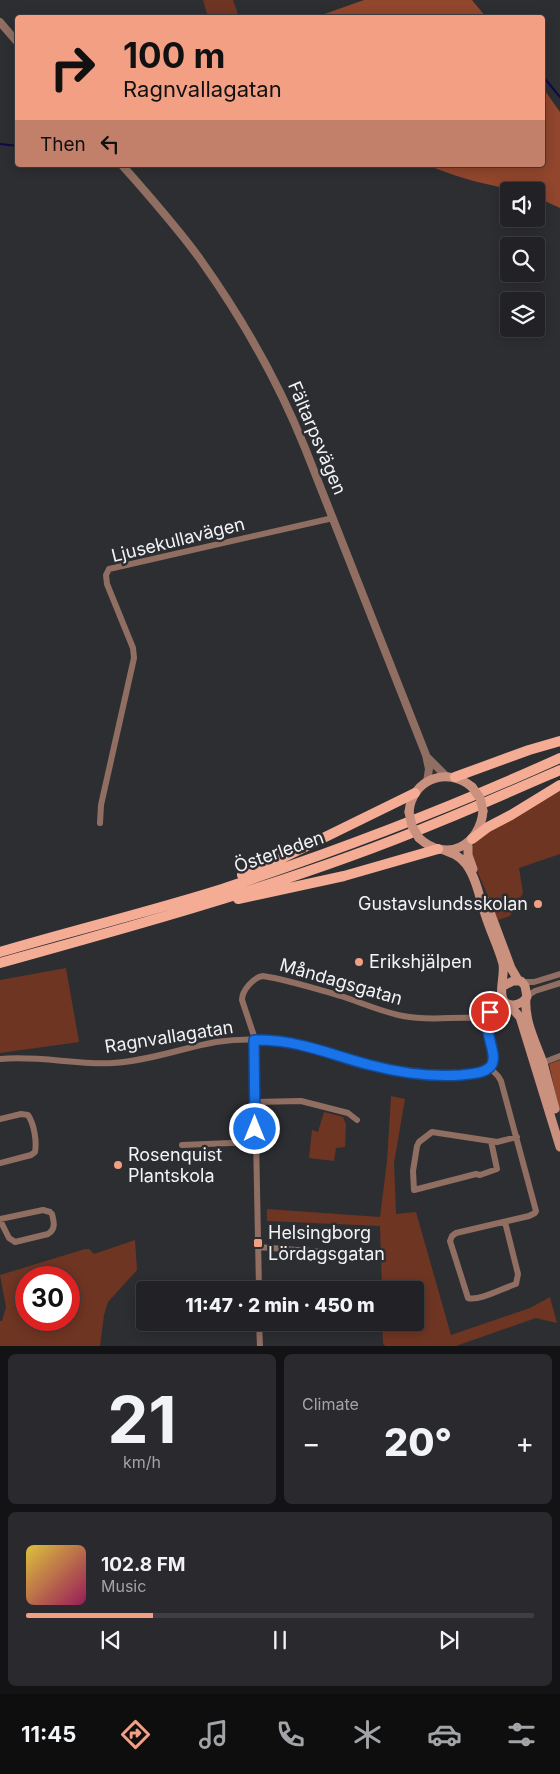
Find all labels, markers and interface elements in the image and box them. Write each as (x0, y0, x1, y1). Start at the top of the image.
text: 100 m (123, 34, 226, 76)
icon: right (40, 35, 105, 100)
text: Ragnvallagatan (123, 76, 282, 102)
icon: left (96, 130, 124, 158)
text: Then (40, 133, 86, 156)
map controls (500, 182, 545, 337)
button: sound (500, 182, 545, 227)
button: search (500, 237, 545, 282)
button: layers (500, 292, 545, 337)
street label: Fältarpsvägen (284, 378, 351, 498)
street label: Ljusekullavägen (109, 513, 247, 566)
street label: Österleden (231, 825, 326, 877)
place label: Gustavslundsskolan (358, 893, 528, 914)
marker: Gustavslundsskolan (532, 898, 544, 910)
place label: Erikshjälpen (369, 951, 472, 972)
street label: Måndagsgatan (277, 954, 405, 1009)
marker: Erikshjälpen (353, 956, 365, 968)
pin (469, 991, 511, 1033)
icon: arrive (476, 998, 504, 1026)
street label: Ragnvallagatan (103, 1016, 235, 1057)
position arrow (228, 1102, 280, 1154)
place label: Rosenquist Plantskola (128, 1144, 222, 1186)
marker: Rosenquist Plantskola (112, 1159, 124, 1171)
place label: Helsingborg Lördagsgatan (268, 1222, 385, 1264)
marker: Helsingborg Lördagsgatan (252, 1237, 264, 1249)
speed limit sign: 30 (15, 1266, 80, 1331)
text: 11:47 · 2 min · 450 m (185, 1294, 375, 1317)
text: 21 (108, 1380, 176, 1459)
text: Climate (302, 1394, 359, 1414)
text: 20° (384, 1419, 452, 1465)
text: − (302, 1426, 321, 1460)
text: + (515, 1426, 534, 1460)
text: km/h (123, 1452, 161, 1472)
text: 102.8 FM (101, 1553, 186, 1576)
text: Music (101, 1576, 146, 1596)
icon: previous (97, 1626, 125, 1654)
icon: pause (266, 1626, 294, 1654)
icon: next (435, 1626, 463, 1654)
icon: directions (118, 1717, 153, 1752)
icon: music (196, 1717, 231, 1752)
icon: phone (273, 1717, 308, 1752)
icon: climate (350, 1717, 385, 1752)
icon: car (427, 1717, 462, 1752)
icon: filters (504, 1717, 539, 1752)
text: 11:45 (21, 1721, 76, 1747)

